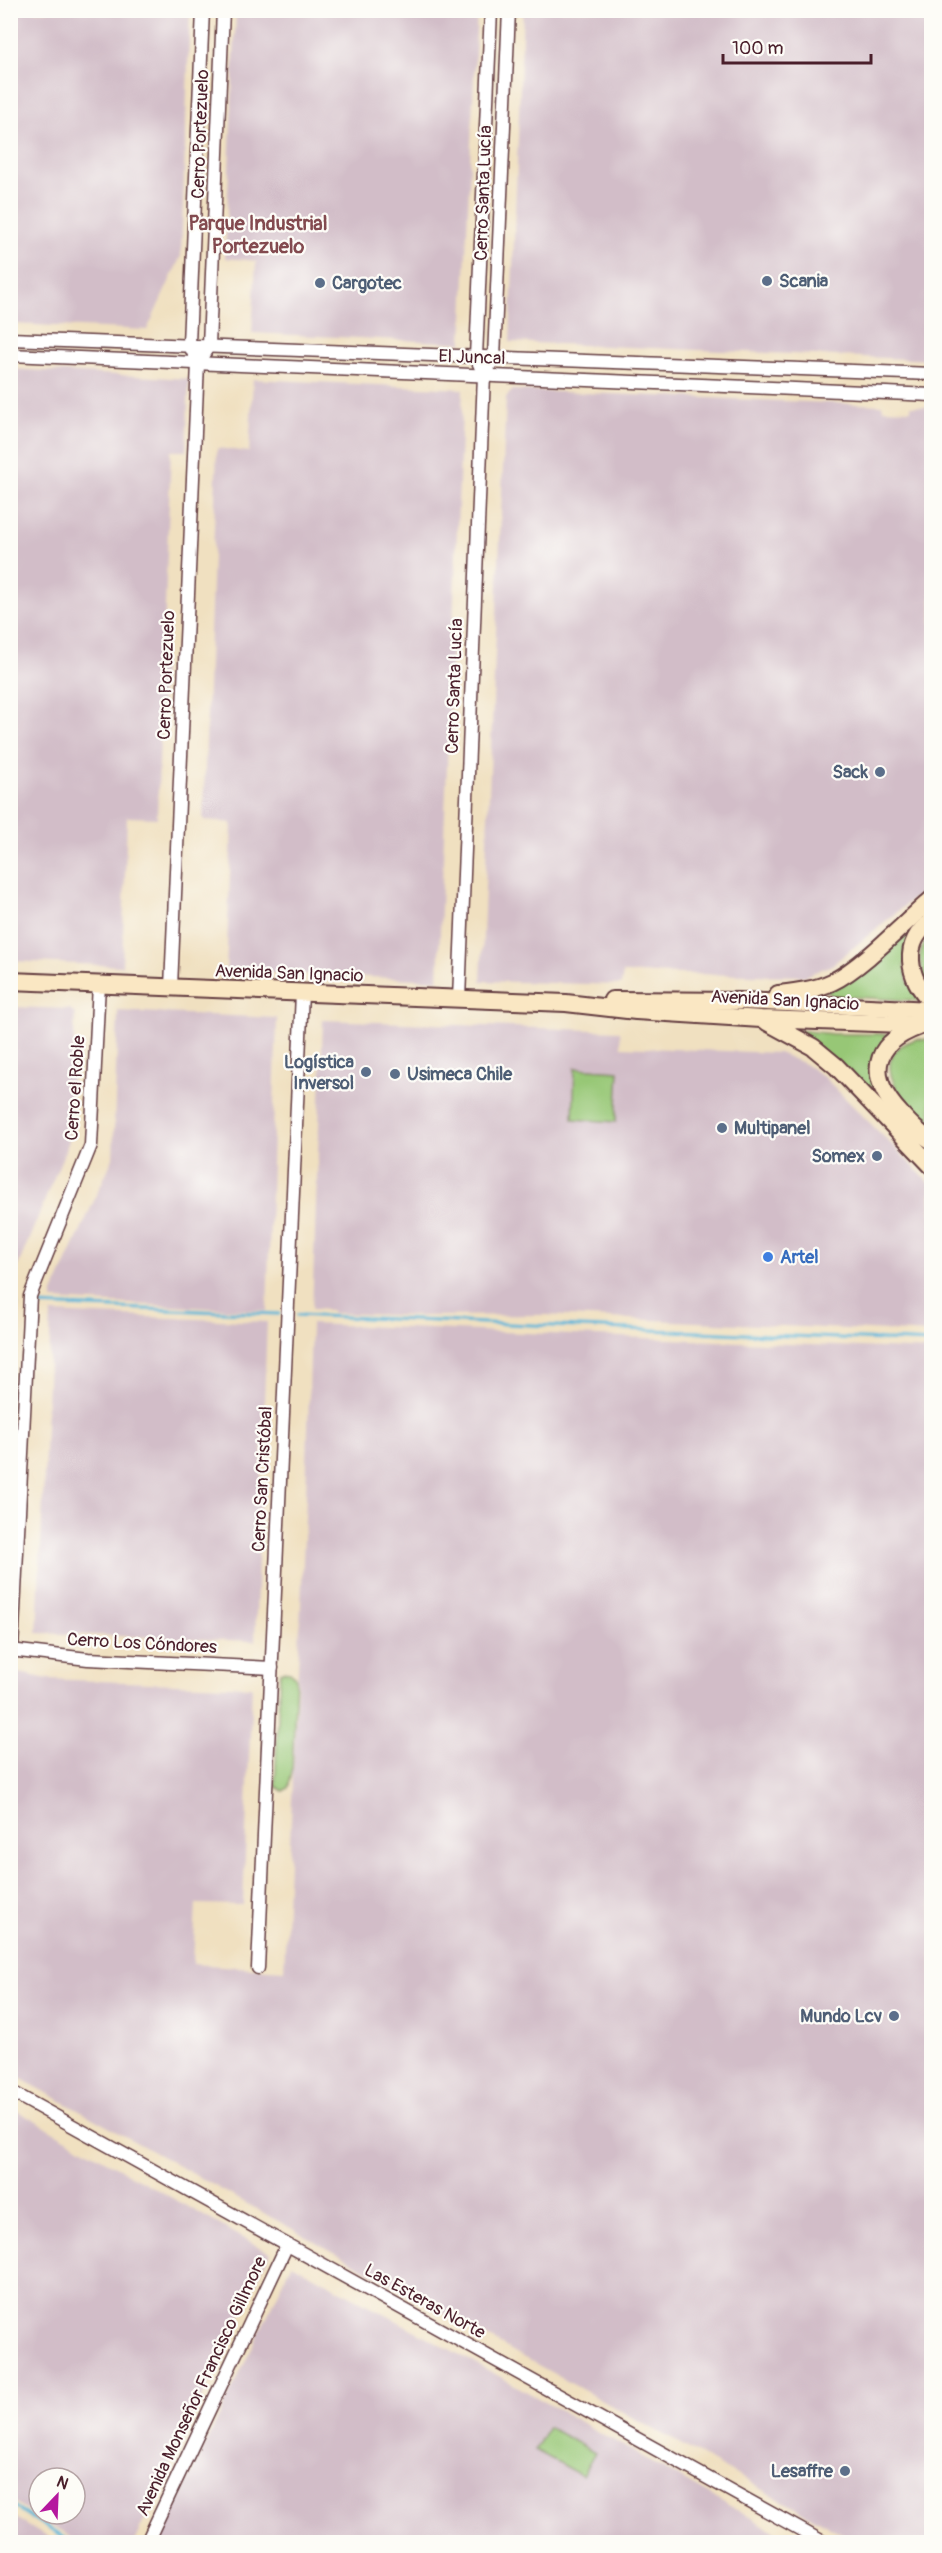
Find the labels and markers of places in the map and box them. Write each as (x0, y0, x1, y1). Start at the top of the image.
place label: Scania (779, 270, 829, 293)
place label: Cargotec (332, 272, 402, 295)
marker: Scania (760, 274, 774, 288)
marker: Cargotec (313, 276, 327, 290)
place label: Sack (832, 761, 868, 784)
marker: Sack (873, 765, 887, 779)
place label: Logística Inversol (284, 1051, 355, 1095)
place label: Usimeca Chile (407, 1063, 513, 1086)
marker: Logística Inversol (359, 1065, 373, 1079)
marker: Usimeca Chile (388, 1067, 402, 1081)
place label: Multipanel (734, 1117, 810, 1140)
marker: Multipanel (715, 1121, 729, 1135)
place label: Somex (812, 1145, 865, 1168)
marker: Somex (870, 1149, 884, 1163)
place label: Artel (780, 1246, 819, 1269)
marker: Artel (761, 1250, 775, 1264)
place label: Mundo Lcv (800, 2005, 882, 2028)
marker: Mundo Lcv (887, 2009, 901, 2023)
place label: Lesaffre (771, 2460, 834, 2483)
marker: Lesaffre (838, 2464, 852, 2478)

